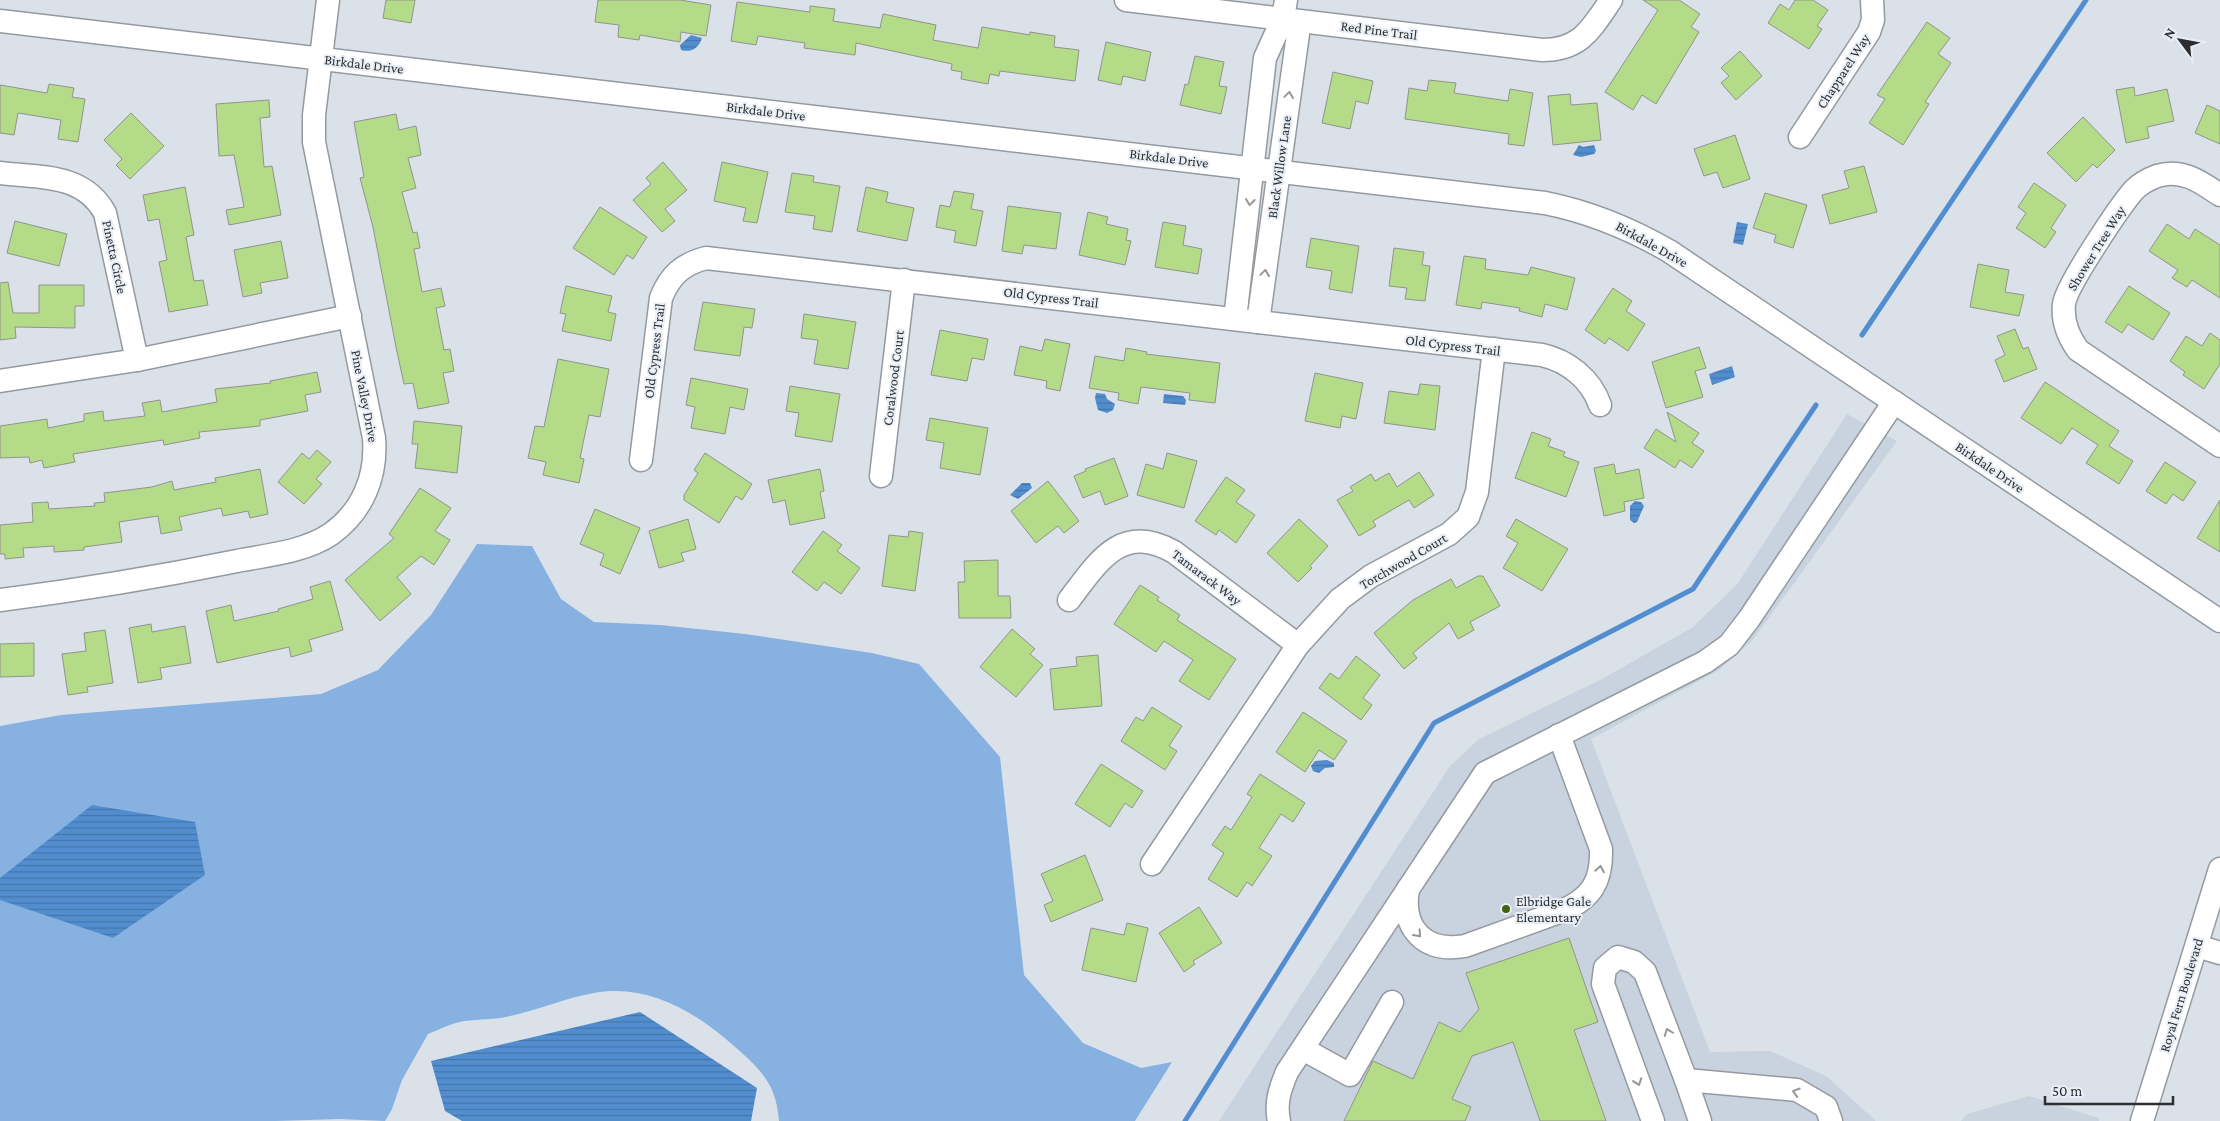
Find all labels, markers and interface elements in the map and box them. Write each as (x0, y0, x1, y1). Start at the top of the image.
north arrow (2155, 15, 2205, 65)
street label: Red Pine Trail (1340, 17, 1418, 43)
text: N (2160, 24, 2179, 41)
street label: Chapparel Way (1813, 30, 1873, 111)
street label: Birkdale Drive (324, 51, 404, 77)
one-way arrow (1283, 91, 1294, 99)
street label: Birkdale Drive (726, 98, 806, 124)
street label: Black Willow Lane (1264, 115, 1294, 219)
street label: Birkdale Drive (1129, 145, 1209, 171)
one-way arrow (1245, 199, 1256, 207)
street label: Shower Tree Way (2063, 202, 2129, 293)
street label: Birkdale Drive (1613, 218, 1691, 270)
street label: Pinetta Circle (99, 219, 131, 295)
one-way arrow (1259, 269, 1269, 278)
street label: Old Cypress Trail (1003, 283, 1100, 311)
street label: Old Cypress Trail (640, 302, 668, 399)
street label: Coralwood Court (879, 329, 907, 427)
street label: Old Cypress Trail (1405, 331, 1502, 359)
street label: Pine Valley Drive (348, 348, 382, 444)
street label: Birkdale Drive (1953, 438, 2027, 496)
street label: Torchwood Court (1356, 529, 1450, 592)
street label: Tamarack Way (1169, 546, 1245, 609)
one-way arrow (1594, 864, 1604, 873)
place label: Elbridge Gale Elementary (1516, 893, 1591, 925)
marker: Elbridge Gale Elementary (1500, 903, 1512, 915)
one-way arrow (1413, 928, 1422, 937)
street label: Royal Fern Boulevard (2156, 936, 2206, 1054)
one-way arrow (1663, 1028, 1674, 1037)
scale bar (2045, 1074, 2172, 1106)
one-way arrow (1632, 1077, 1642, 1086)
text: 50 m (2052, 1083, 2082, 1099)
one-way arrow (1792, 1087, 1800, 1098)

